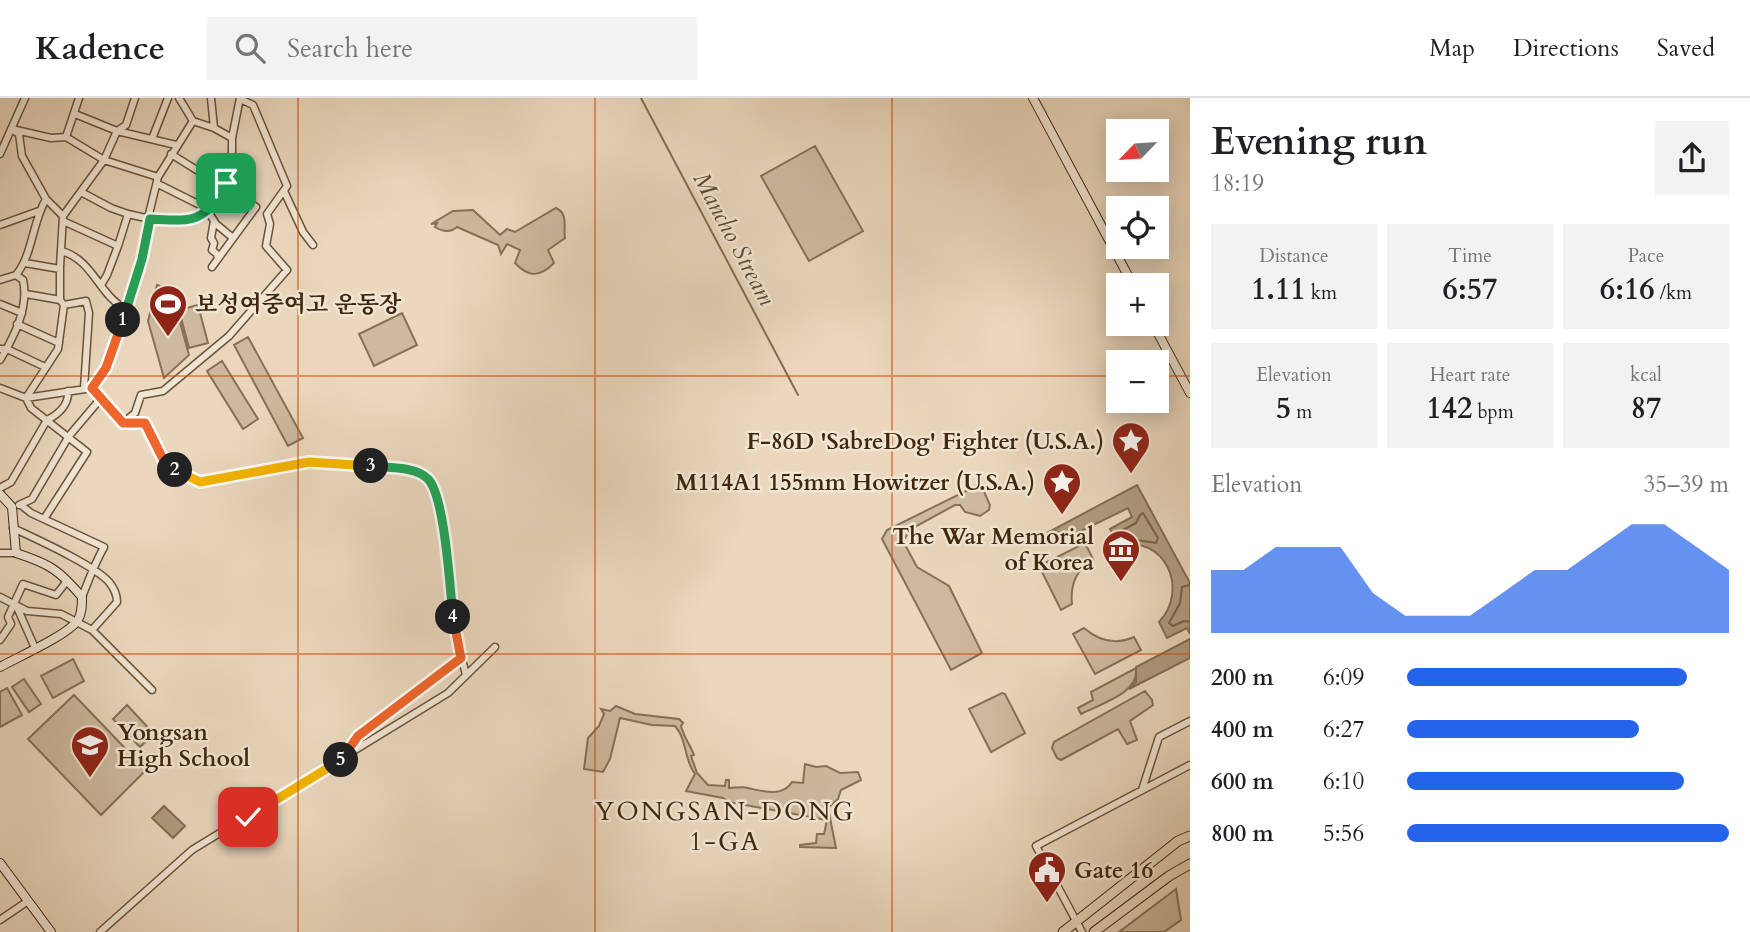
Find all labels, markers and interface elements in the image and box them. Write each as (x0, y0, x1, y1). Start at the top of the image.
search box (207, 17, 697, 80)
text: Kadence (35, 26, 165, 71)
icon: search (231, 29, 269, 67)
text: Search here (287, 31, 413, 66)
text: Map (1429, 32, 1475, 65)
text: Directions (1513, 32, 1619, 65)
text: Saved (1657, 32, 1715, 65)
text: Evening run (1211, 116, 1427, 168)
north arrow (1106, 119, 1169, 182)
map controls (1106, 119, 1169, 413)
button: share (1655, 121, 1729, 195)
pin (196, 153, 256, 213)
icon: arrive (207, 164, 245, 202)
water label: Mancho Stream (685, 166, 783, 312)
text: 18:19 (1211, 168, 1264, 199)
button: locate (1106, 196, 1169, 259)
text: Distance (1259, 243, 1329, 269)
text: Time (1448, 243, 1492, 269)
text: Pace (1628, 243, 1664, 269)
text: 1.11 (1251, 269, 1306, 310)
text: 6:57 (1443, 269, 1497, 310)
text: 6:16 (1600, 269, 1655, 310)
button: + (1106, 273, 1169, 336)
text: km (1306, 280, 1337, 306)
text: /km (1655, 280, 1692, 306)
sports icon: 보성여중여고 운동장 (147, 283, 189, 338)
place label: 보성여중여고 운동장 (195, 289, 402, 320)
pin: 1 (106, 302, 140, 338)
text: 1 (118, 306, 127, 332)
button: − (1106, 350, 1169, 413)
text: Elevation (1256, 362, 1332, 388)
text: Heart rate (1430, 362, 1510, 388)
text: kcal (1630, 362, 1662, 388)
text: 5 (1276, 388, 1291, 429)
text: 142 (1426, 388, 1472, 429)
text: 87 (1631, 388, 1661, 429)
text: m (1291, 399, 1312, 425)
text: bpm (1472, 399, 1514, 425)
place icon: F-86D 'SabreDog' Fighter (U.S.A.) (1110, 420, 1152, 475)
place label: F-86D 'SabreDog' Fighter (U.S.A.) (746, 426, 1104, 457)
pin: 3 (354, 448, 388, 484)
pin: 2 (158, 452, 192, 488)
text: 3 (366, 452, 375, 478)
text: 2 (170, 456, 179, 482)
place icon: M114A1 155mm Howitzer (U.S.A.) (1041, 461, 1083, 516)
place label: M114A1 155mm Howitzer (U.S.A.) (675, 467, 1035, 498)
text: Elevation (1211, 469, 1302, 500)
text: 35–39 m (1644, 469, 1729, 500)
place label: The War Memorial of Korea (893, 521, 1095, 578)
museum icon: The War Memorial of Korea (1100, 528, 1142, 583)
pin: 4 (435, 600, 470, 634)
text: 4 (448, 603, 457, 629)
text: 200 m (1211, 662, 1274, 693)
text: 6:09 (1323, 662, 1364, 693)
text: 400 m (1211, 714, 1274, 745)
text: 6:27 (1323, 714, 1364, 745)
place label: Yongsan High School (117, 717, 250, 774)
school or university icon: Yongsan High School (69, 724, 111, 779)
pin: 5 (324, 742, 358, 778)
text: 5 (336, 746, 345, 772)
text: 600 m (1211, 766, 1274, 797)
text: 6:10 (1323, 766, 1364, 797)
pin (218, 787, 278, 847)
district label: YONGSAN-DONG 1-GA (595, 794, 855, 859)
icon: check (229, 798, 267, 836)
text: 800 m (1211, 818, 1274, 849)
text: 5:56 (1323, 818, 1364, 849)
public building icon: Gate 16 (1026, 849, 1068, 904)
place label: Gate 16 (1074, 855, 1153, 886)

